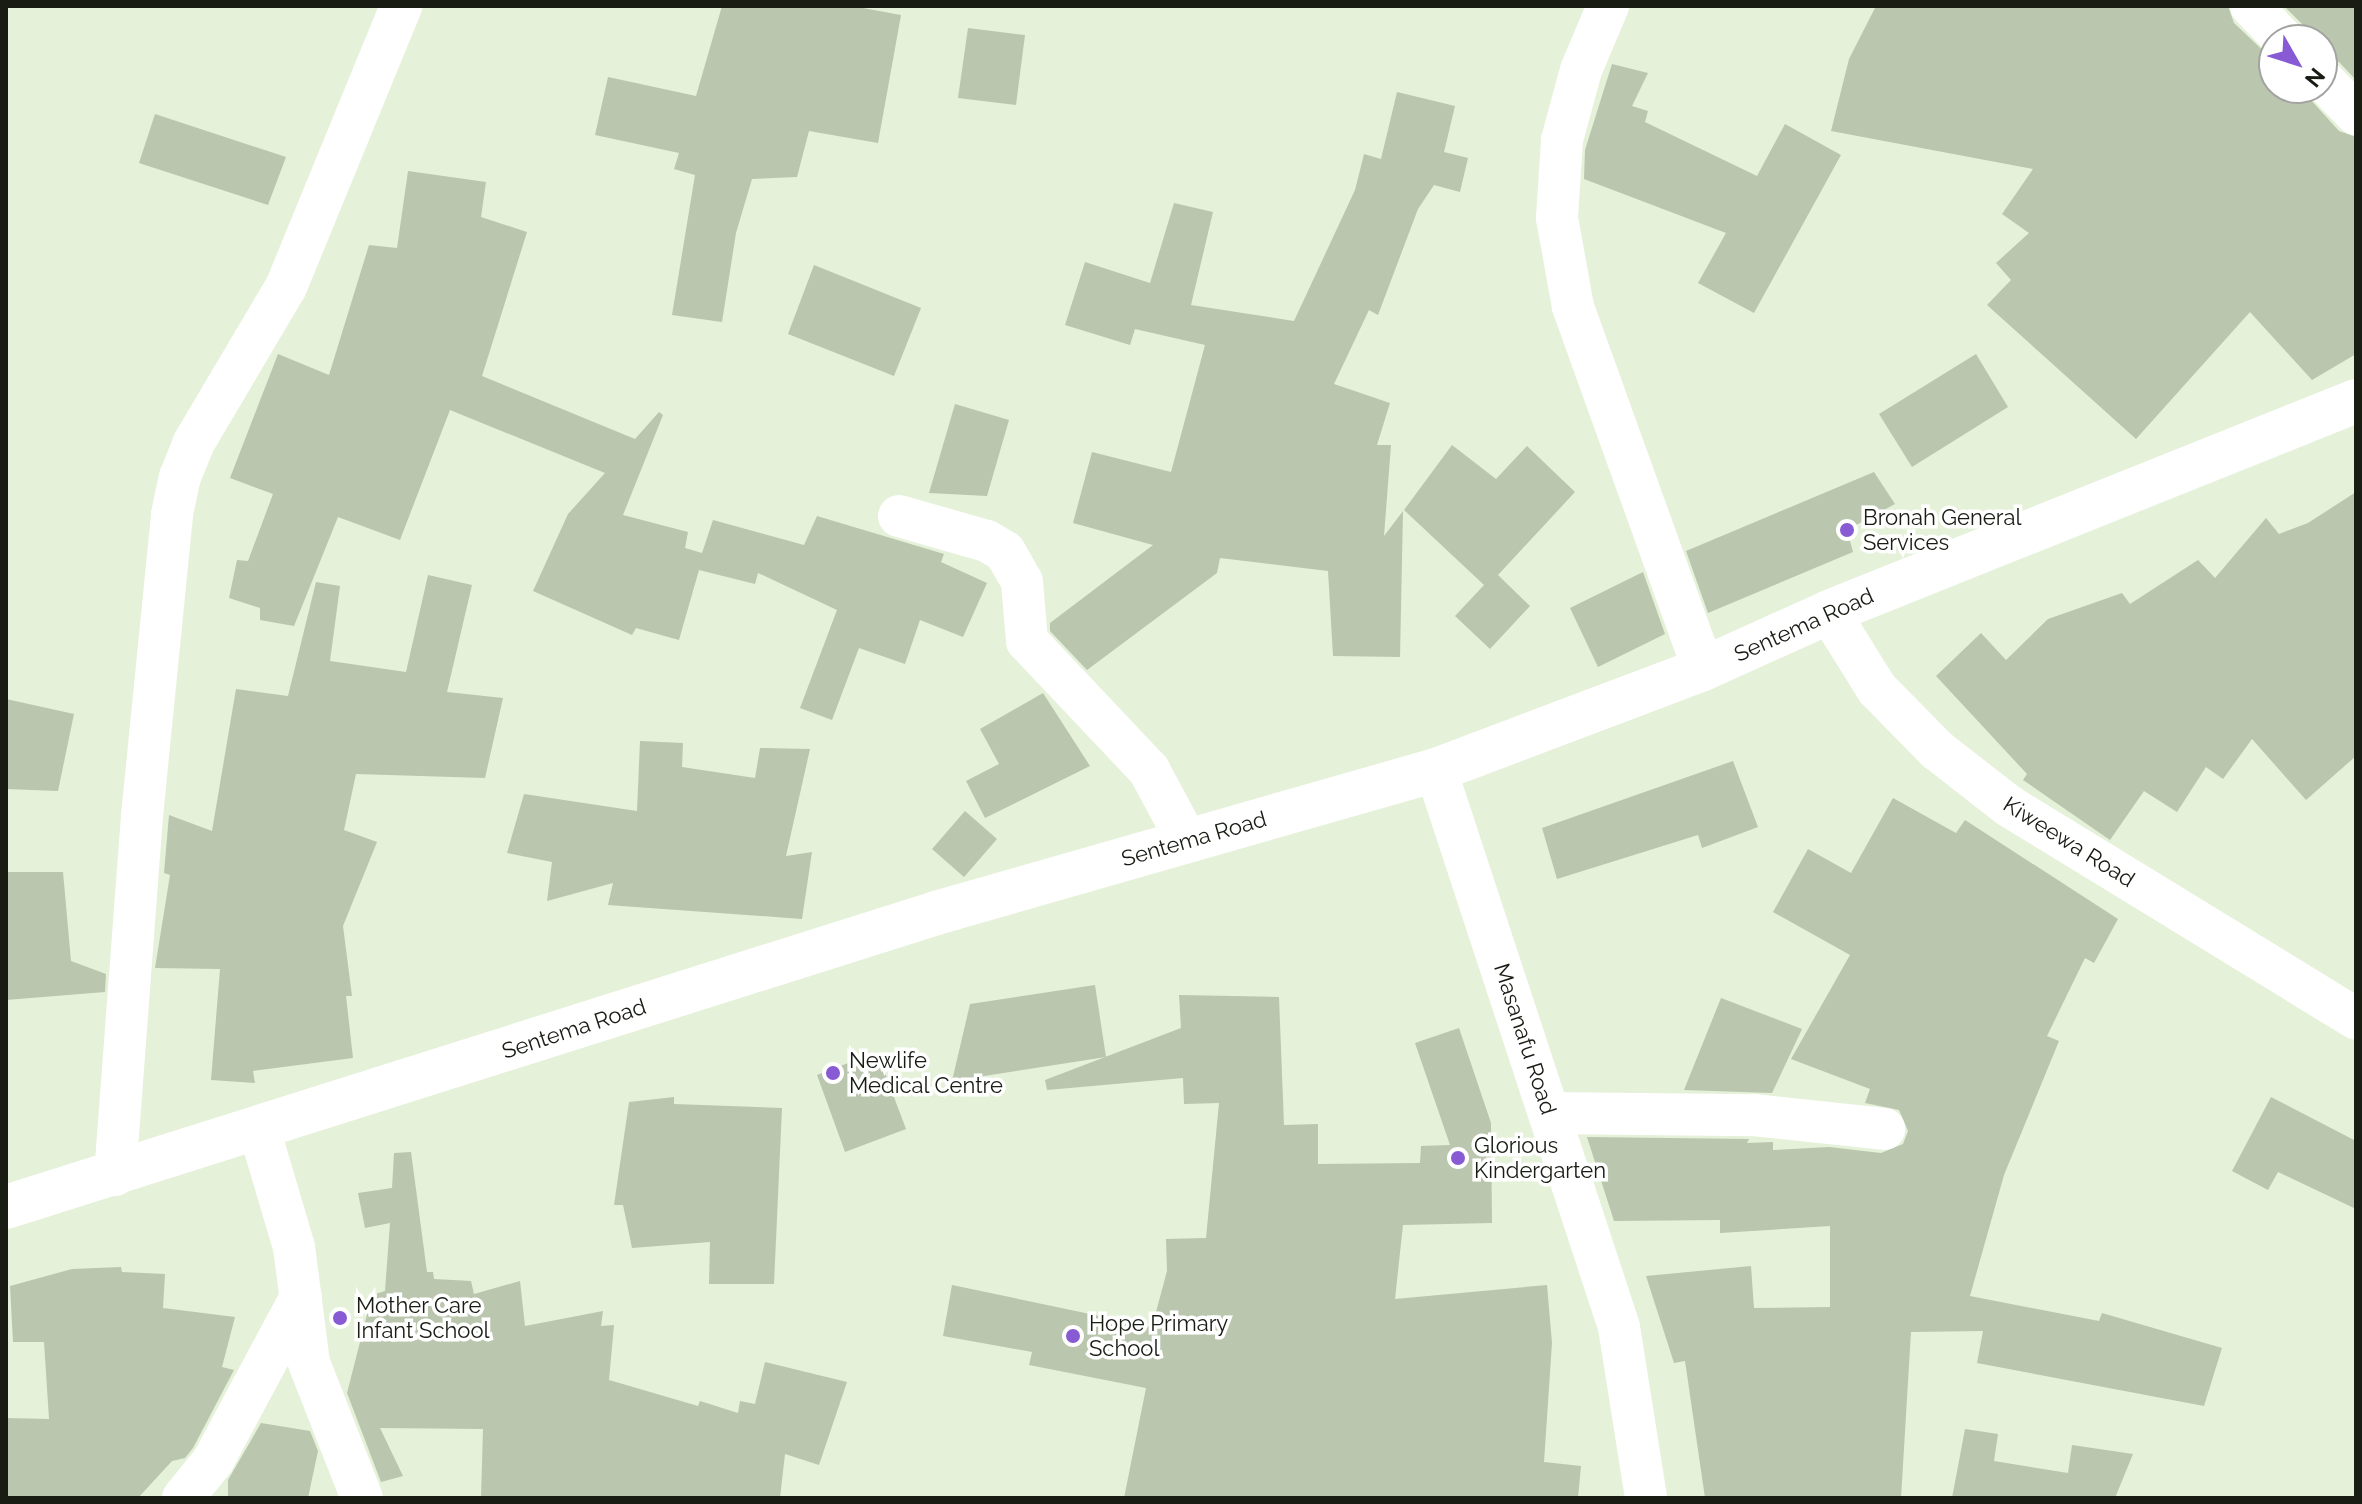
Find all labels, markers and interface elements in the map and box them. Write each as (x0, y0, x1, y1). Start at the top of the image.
north arrow (2258, 24, 2338, 104)
text: N (2300, 63, 2330, 93)
place label: Bronah General Services (1863, 504, 2021, 556)
marker: Bronah General Services (1838, 521, 1856, 539)
street label: Sentema Road (1730, 583, 1878, 667)
street label: Kiweewa Road (1998, 791, 2140, 893)
street label: Sentema Road (1118, 806, 1270, 872)
street label: Masanafu Road (1488, 960, 1562, 1118)
street label: Sentema Road (499, 993, 649, 1065)
place label: Newlife Medical Centre (849, 1047, 1004, 1098)
marker: Newlife Medical Centre (824, 1064, 842, 1082)
place label: Glorious Kindergarten (1474, 1132, 1606, 1184)
marker: Glorious Kindergarten (1449, 1149, 1467, 1167)
place label: Mother Care Infant School (356, 1292, 489, 1344)
marker: Mother Care Infant School (331, 1309, 349, 1327)
place label: Hope Primary School (1089, 1310, 1228, 1362)
marker: Hope Primary School (1064, 1327, 1082, 1345)

